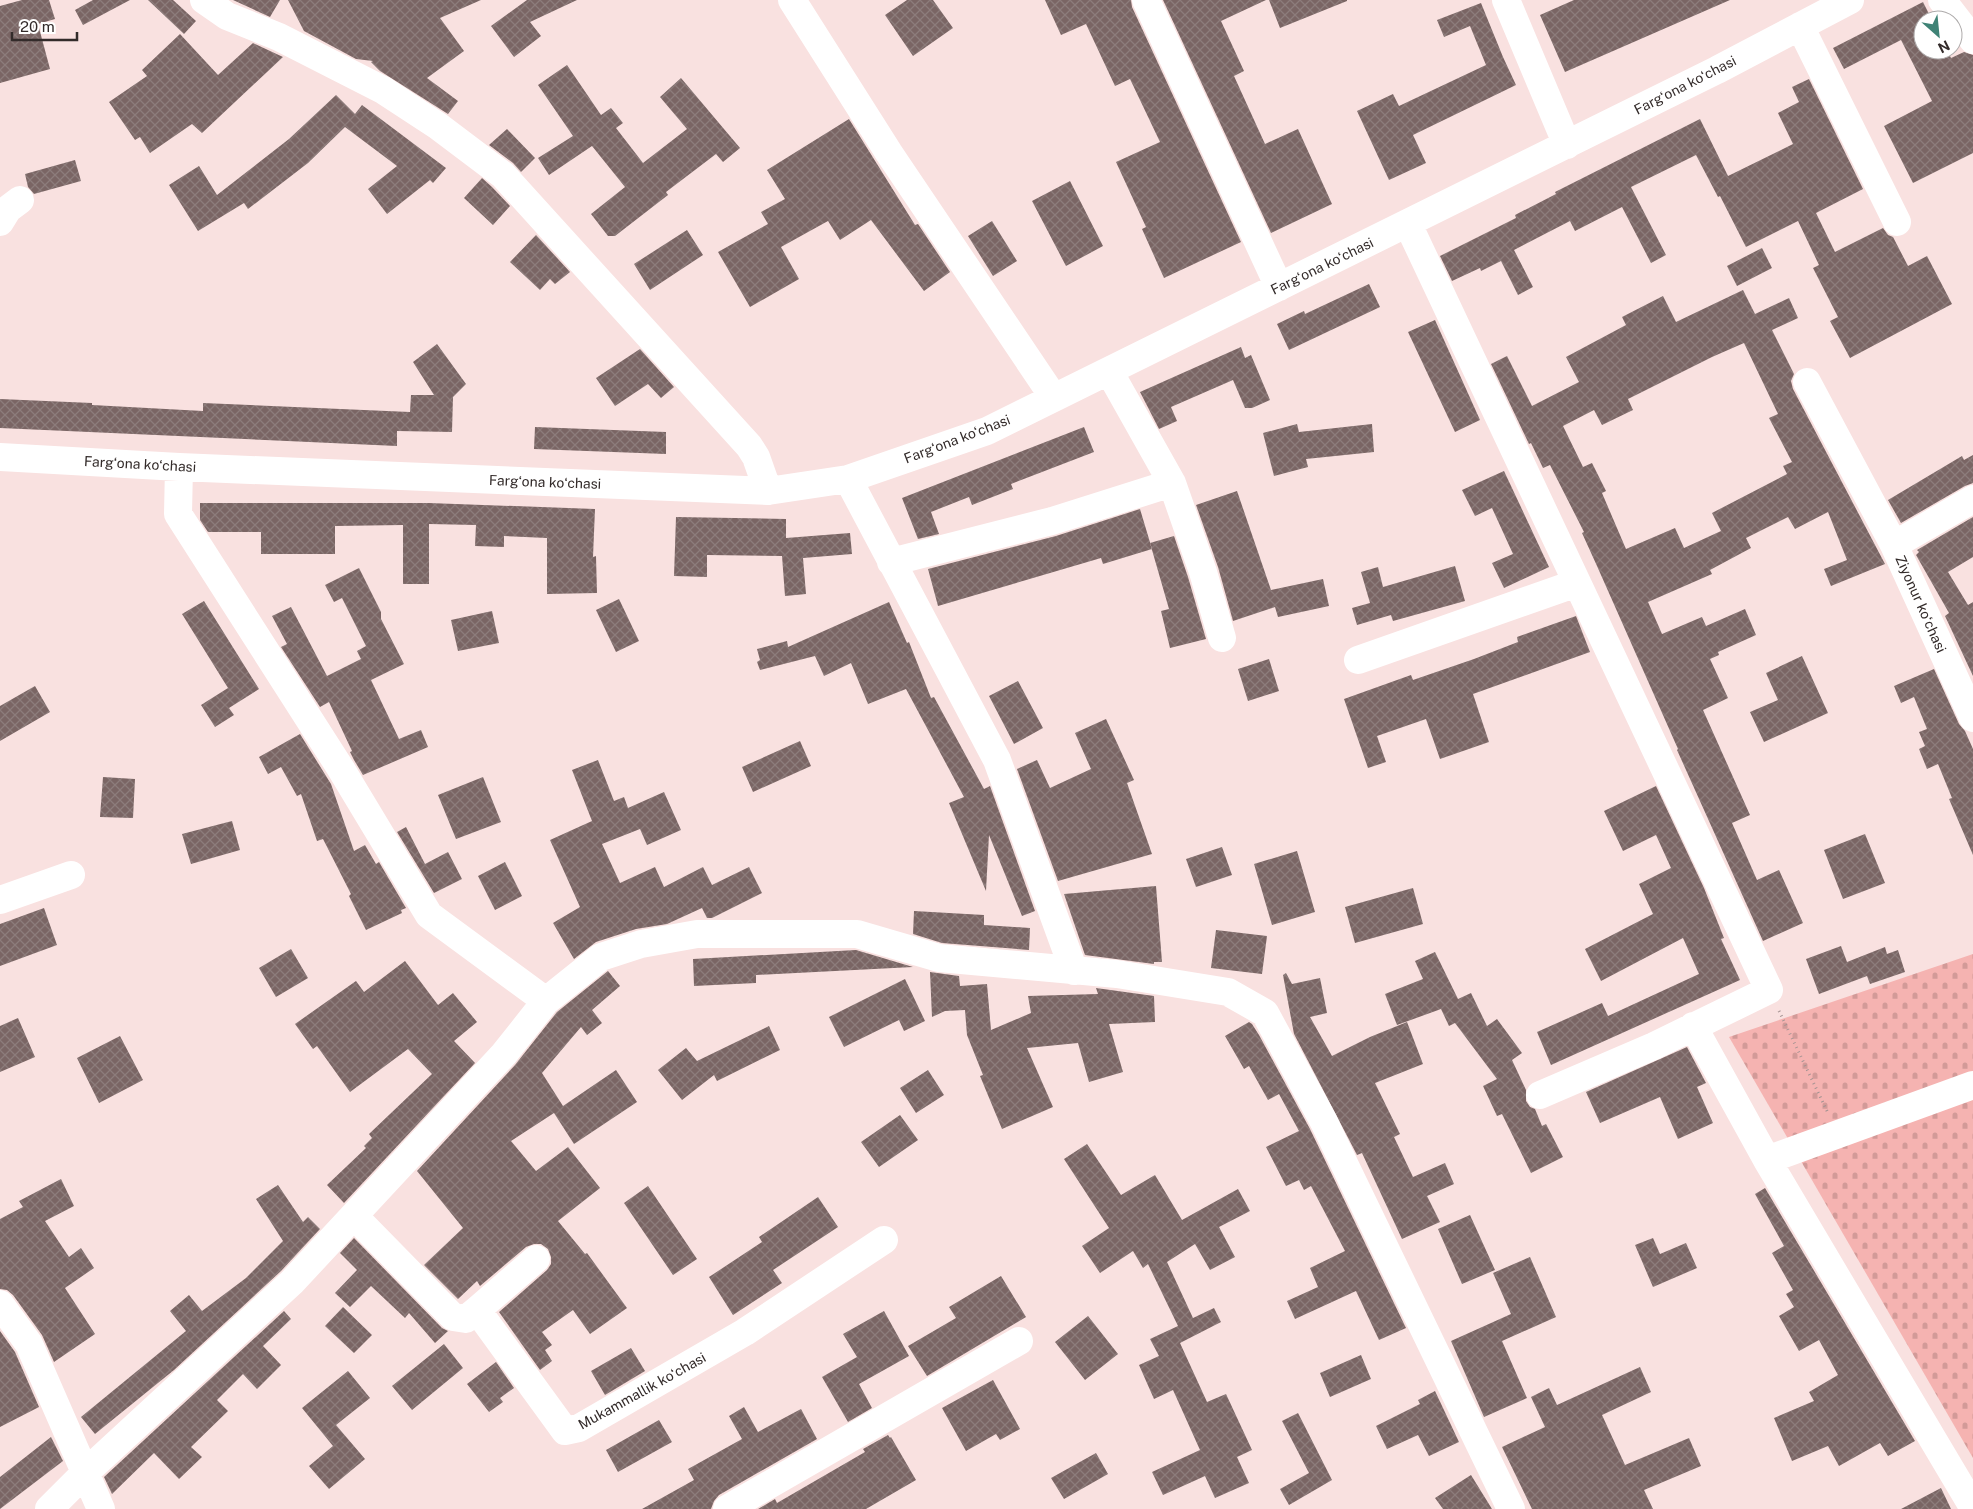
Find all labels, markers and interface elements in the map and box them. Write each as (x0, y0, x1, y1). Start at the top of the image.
scale bar (12, 10, 78, 42)
north arrow (1913, 10, 1963, 60)
text: 20 m (20, 18, 55, 35)
text: N (1935, 37, 1952, 56)
street label: Fargʻona koʻchasi (1631, 52, 1739, 118)
street label: Fargʻona koʻchasi (1268, 234, 1376, 298)
street label: Fargʻona koʻchasi (902, 411, 1012, 467)
street label: Fargʻona koʻchasi (83, 453, 197, 475)
street label: Fargʻona koʻchasi (489, 472, 601, 492)
street label: Ziyonur koʻchasi (1892, 553, 1950, 655)
street label: Mukammallik koʻchasi (575, 1349, 709, 1433)

